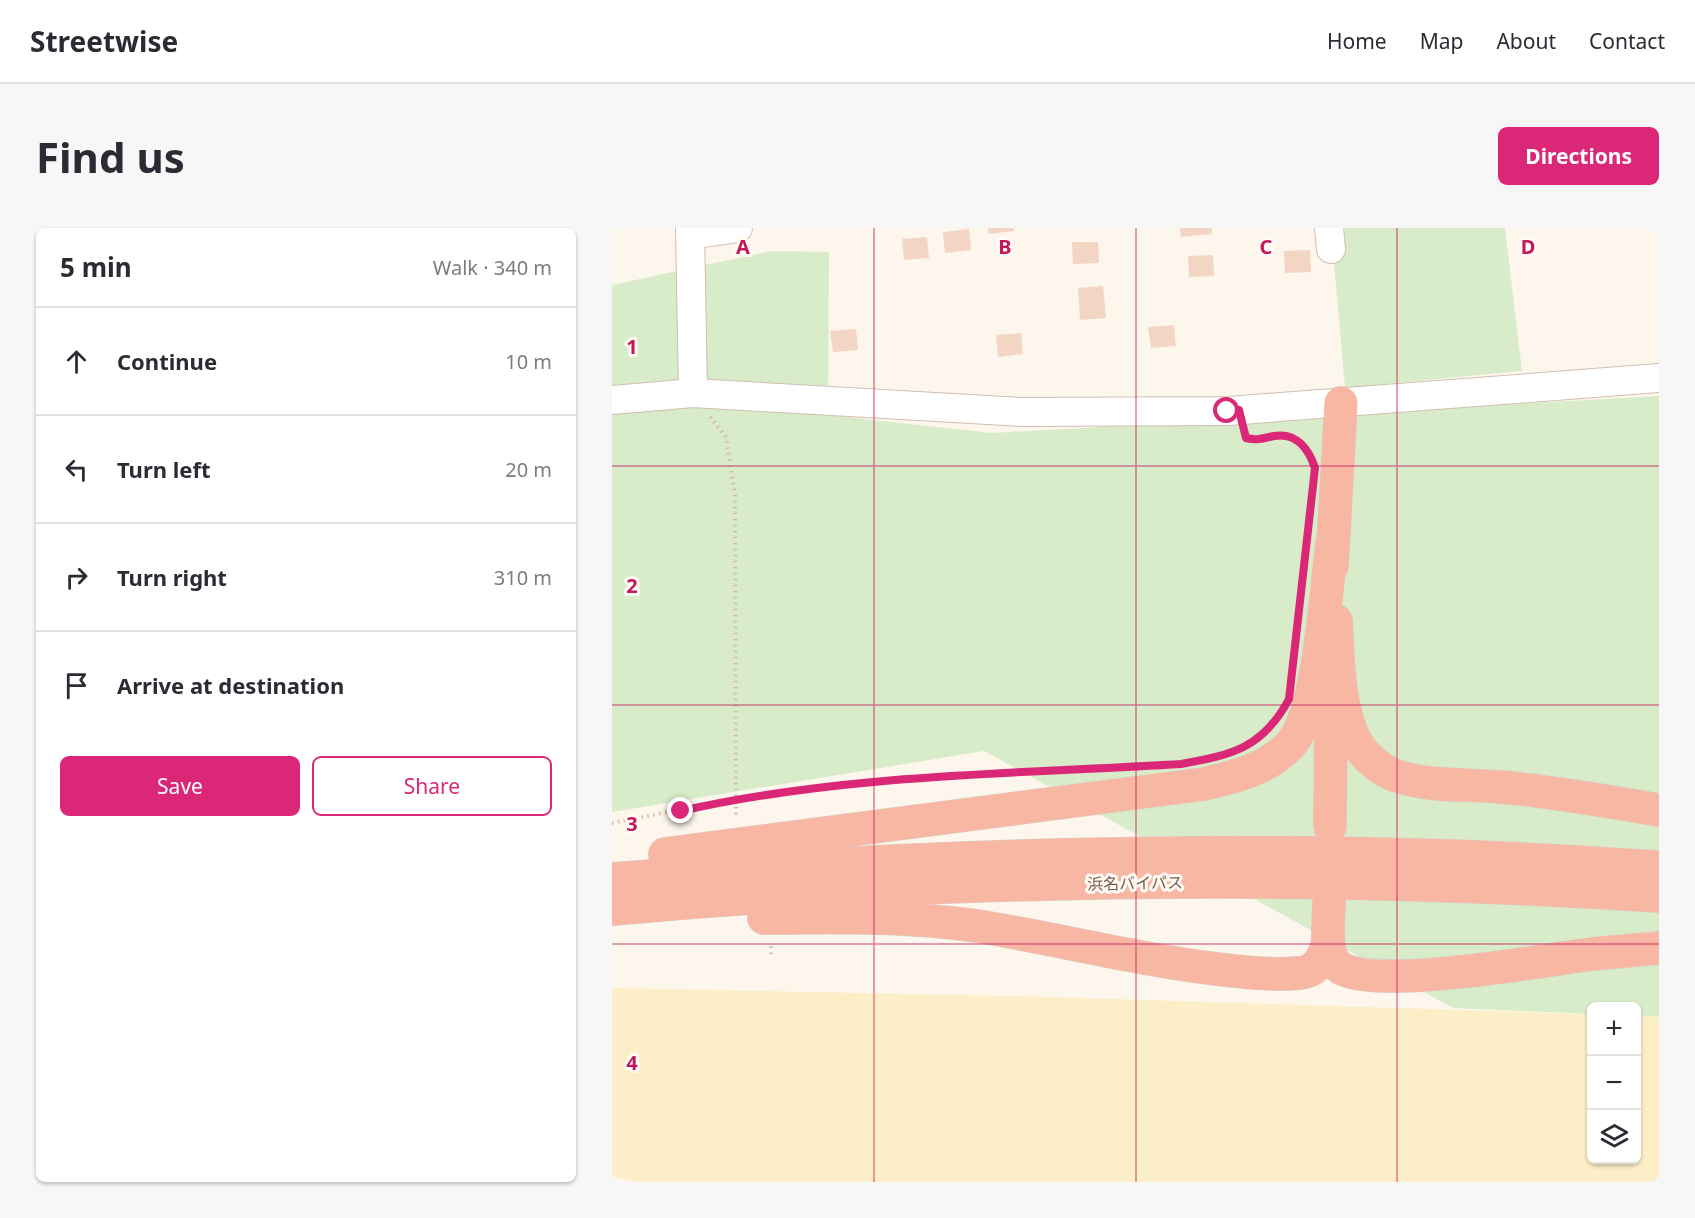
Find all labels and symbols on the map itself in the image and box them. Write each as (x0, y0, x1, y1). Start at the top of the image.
text: A (736, 233, 750, 260)
text: B (998, 233, 1012, 260)
text: C (1260, 233, 1273, 260)
text: D (1521, 233, 1535, 260)
text: 1 (626, 333, 638, 360)
route start (1213, 397, 1239, 423)
text: 2 (626, 572, 638, 599)
route end (667, 797, 693, 823)
text: 3 (626, 810, 638, 837)
street label: 浜名バイパス (1087, 871, 1183, 895)
text: 4 (626, 1049, 638, 1076)

